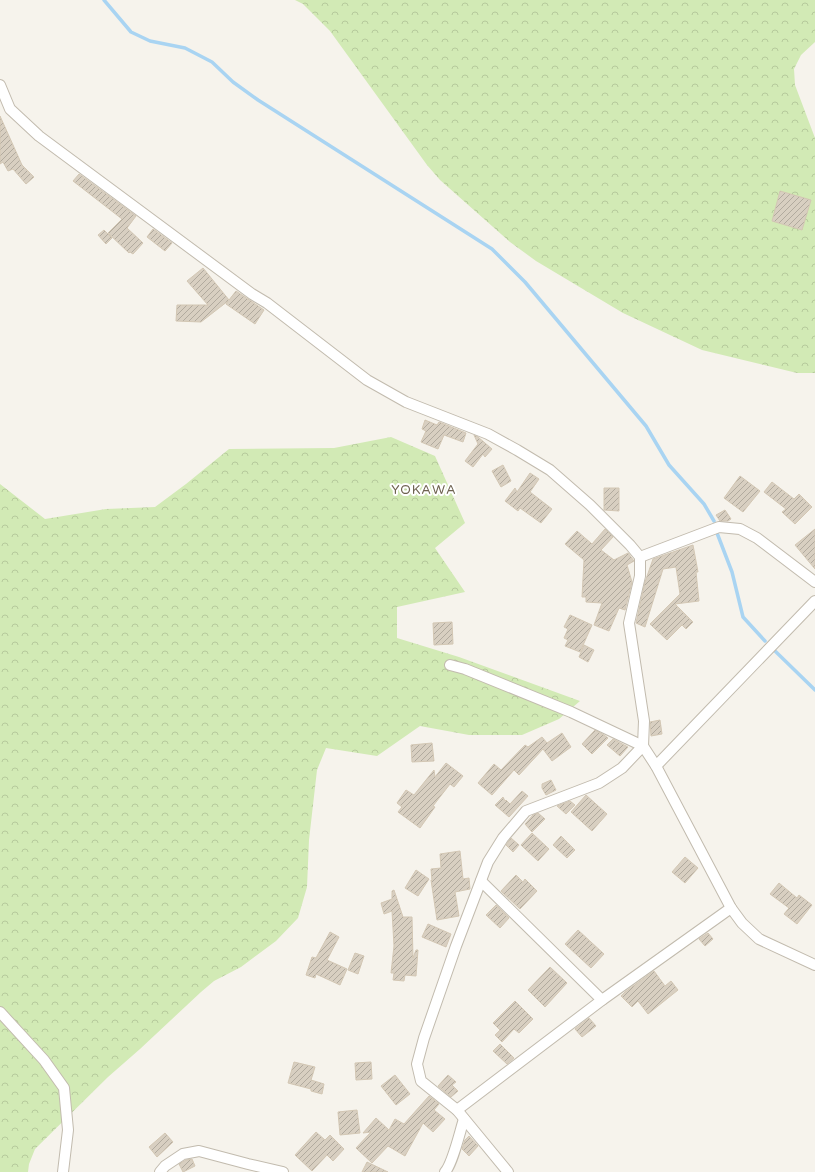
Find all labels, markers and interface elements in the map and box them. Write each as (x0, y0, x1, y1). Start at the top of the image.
district label: YOKAWA (391, 482, 457, 498)

